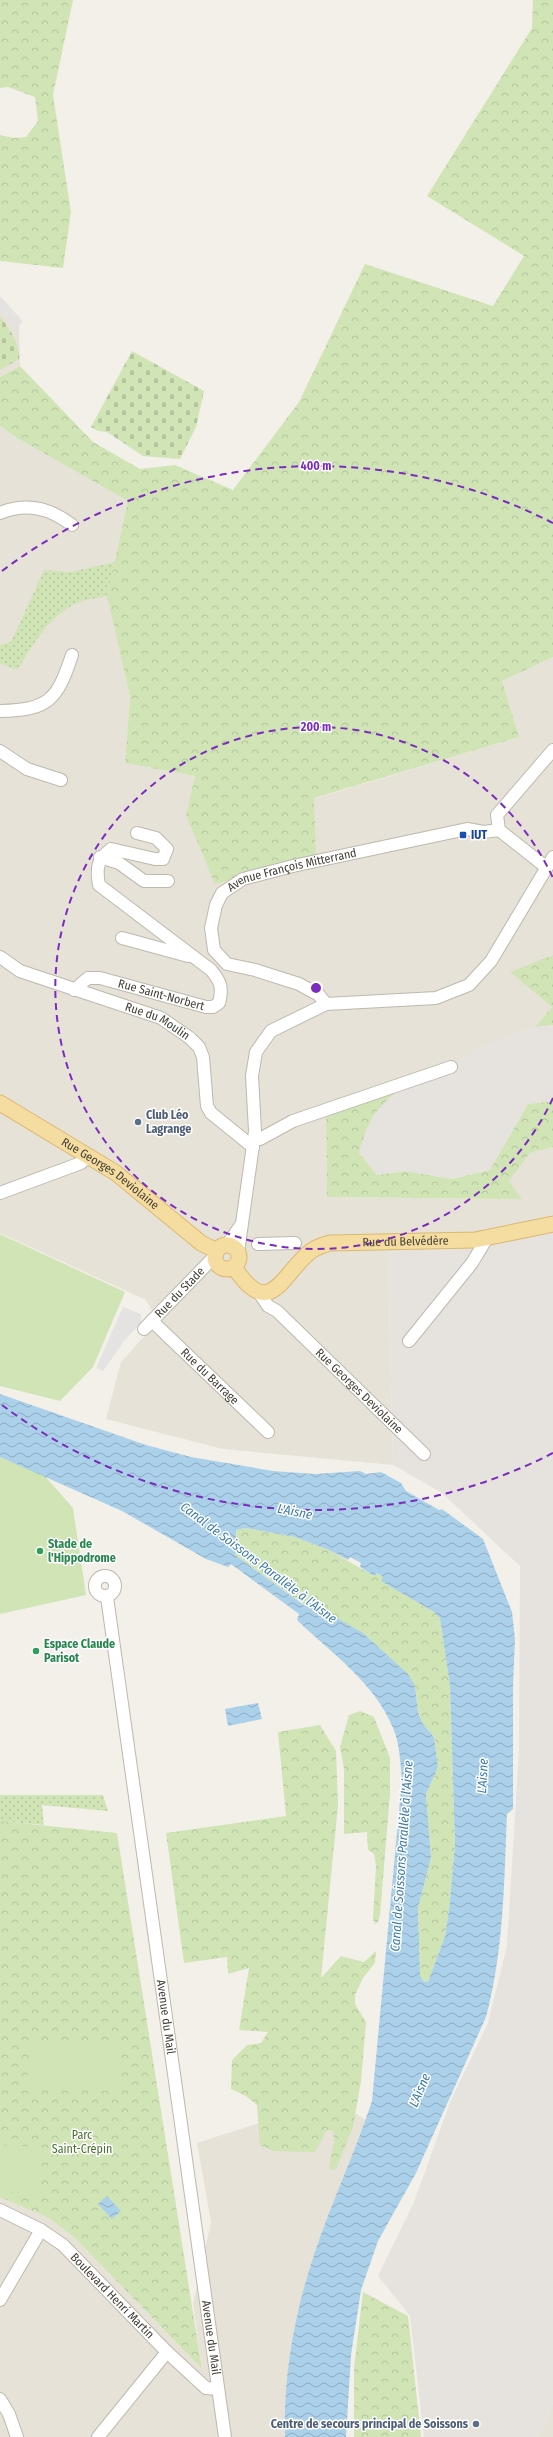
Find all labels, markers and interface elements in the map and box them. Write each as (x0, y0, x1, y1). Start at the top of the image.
text: 400 m (301, 459, 331, 473)
text: 200 m (300, 720, 331, 734)
place label: IUT (471, 828, 487, 842)
marker: IUT (458, 830, 468, 840)
street label: Avenue François Mitterrand (225, 846, 358, 895)
street label: Rue Saint-Norbert (117, 976, 206, 1013)
centre of rings (309, 981, 323, 995)
street label: Rue du Moulin (123, 1000, 192, 1043)
place label: Club Léo Lagrange (146, 1108, 191, 1136)
marker: Club Léo Lagrange (133, 1117, 143, 1127)
street label: Rue Georges Deviolaine (59, 1135, 162, 1212)
street label: Rue du Belvédère (362, 1234, 449, 1249)
street label: Rue du Stade (152, 1264, 207, 1321)
street label: Rue du Barrage (178, 1345, 242, 1407)
street label: Rue Georges Deviolaine (313, 1346, 406, 1436)
water label: Canal de Soissons Parallèle à l'Aisne (178, 1499, 340, 1626)
water label: L'Aisne (276, 1501, 314, 1522)
place label: Stade de l'Hippodrome (48, 1537, 116, 1565)
marker: Stade de l'Hippodrome (35, 1546, 45, 1556)
place label: Espace Claude Parisot (44, 1637, 115, 1665)
marker: Espace Claude Parisot (31, 1646, 41, 1656)
water label: L'Aisne (474, 1758, 491, 1794)
water label: Canal de Soissons Parallèle à l'Aisne (387, 1760, 416, 1952)
street label: Avenue du Mail (154, 1979, 178, 2055)
water label: L'Aisne (406, 2071, 433, 2109)
park label: Parc Saint-Crépin (52, 2128, 112, 2156)
street label: Boulevard Henri Martin (68, 2250, 157, 2341)
street label: Avenue du Mail (199, 2300, 223, 2376)
place label: Centre de secours principal de Soissons (271, 2417, 469, 2431)
marker: Centre de secours principal de Soissons (471, 2419, 481, 2429)

